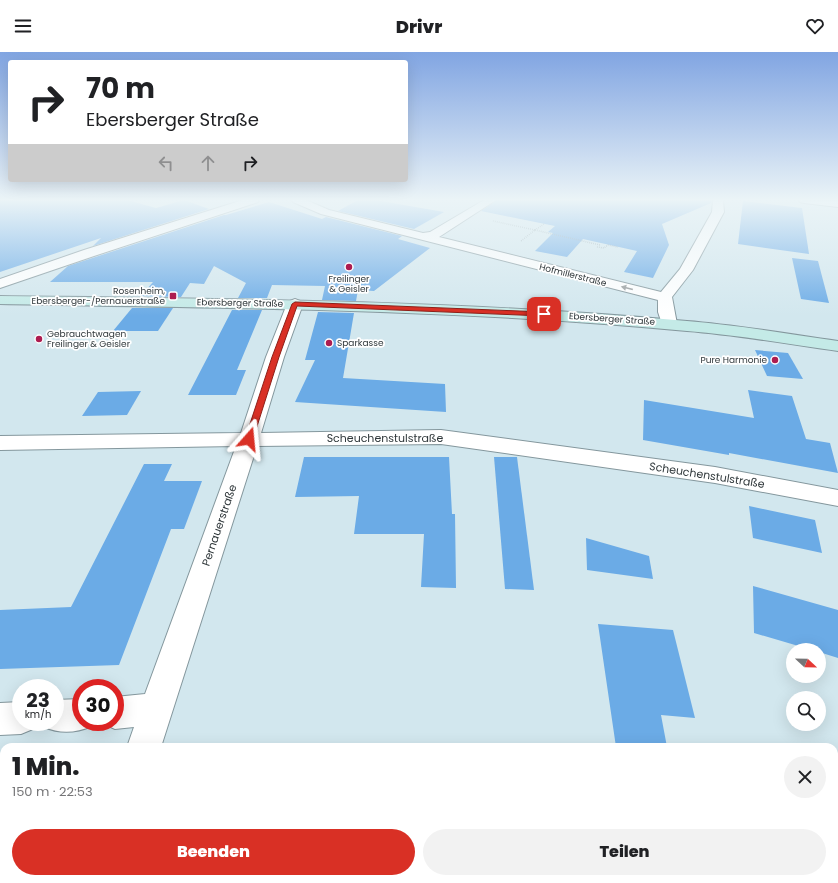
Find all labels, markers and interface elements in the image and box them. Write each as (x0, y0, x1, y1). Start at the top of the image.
text: Drivr (396, 14, 442, 39)
icon: menu (12, 15, 34, 37)
icon: heart (804, 15, 826, 37)
text: 70 m (86, 69, 155, 108)
icon: right (20, 76, 72, 128)
text: Ebersberger Straße (86, 107, 259, 132)
icon: left (155, 152, 177, 174)
icon: ahead (197, 152, 219, 174)
icon: right (239, 152, 261, 174)
street label: Hofmillerstraße (538, 261, 608, 289)
marker: Freilinger & Geisler (344, 262, 354, 272)
place label: Freilinger & Geisler (329, 273, 370, 295)
place label: Rosenheim, Ebersberger-/Pernauerstraße (32, 285, 165, 307)
one-way arrow (621, 285, 633, 291)
marker: Rosenheim, Ebersberger-/Pernauerstraße (168, 291, 178, 301)
street label: Ebersberger Straße (197, 296, 284, 310)
pin (527, 297, 561, 331)
icon: arrive (533, 303, 555, 325)
street label: Ebersberger Straße (568, 310, 656, 328)
place label: Gebrauchtwagen Freilinger & Geisler (47, 328, 131, 350)
marker: Gebrauchtwagen Freilinger & Geisler (34, 334, 44, 344)
place label: Sparkasse (337, 337, 384, 349)
marker: Sparkasse (324, 338, 334, 348)
place label: Pure Harmonie (700, 354, 767, 366)
marker: Pure Harmonie (770, 355, 780, 365)
position arrow (228, 418, 270, 460)
street label: Scheuchenstulstraße (327, 430, 444, 446)
street label: Scheuchenstulstraße (648, 458, 766, 492)
street label: Pernauerstraße (198, 482, 241, 568)
north arrow (786, 643, 826, 683)
map controls (786, 643, 826, 731)
speed limit sign: 30 (72, 679, 124, 731)
text: 23 (26, 686, 50, 714)
button: search (786, 691, 826, 731)
text: km/h (25, 707, 51, 722)
text: 1 Min. (12, 750, 79, 783)
button: close (784, 756, 826, 798)
text: 150 m · 22:53 (12, 782, 93, 801)
button: Beenden (12, 829, 415, 875)
button: Teilen (423, 829, 826, 875)

